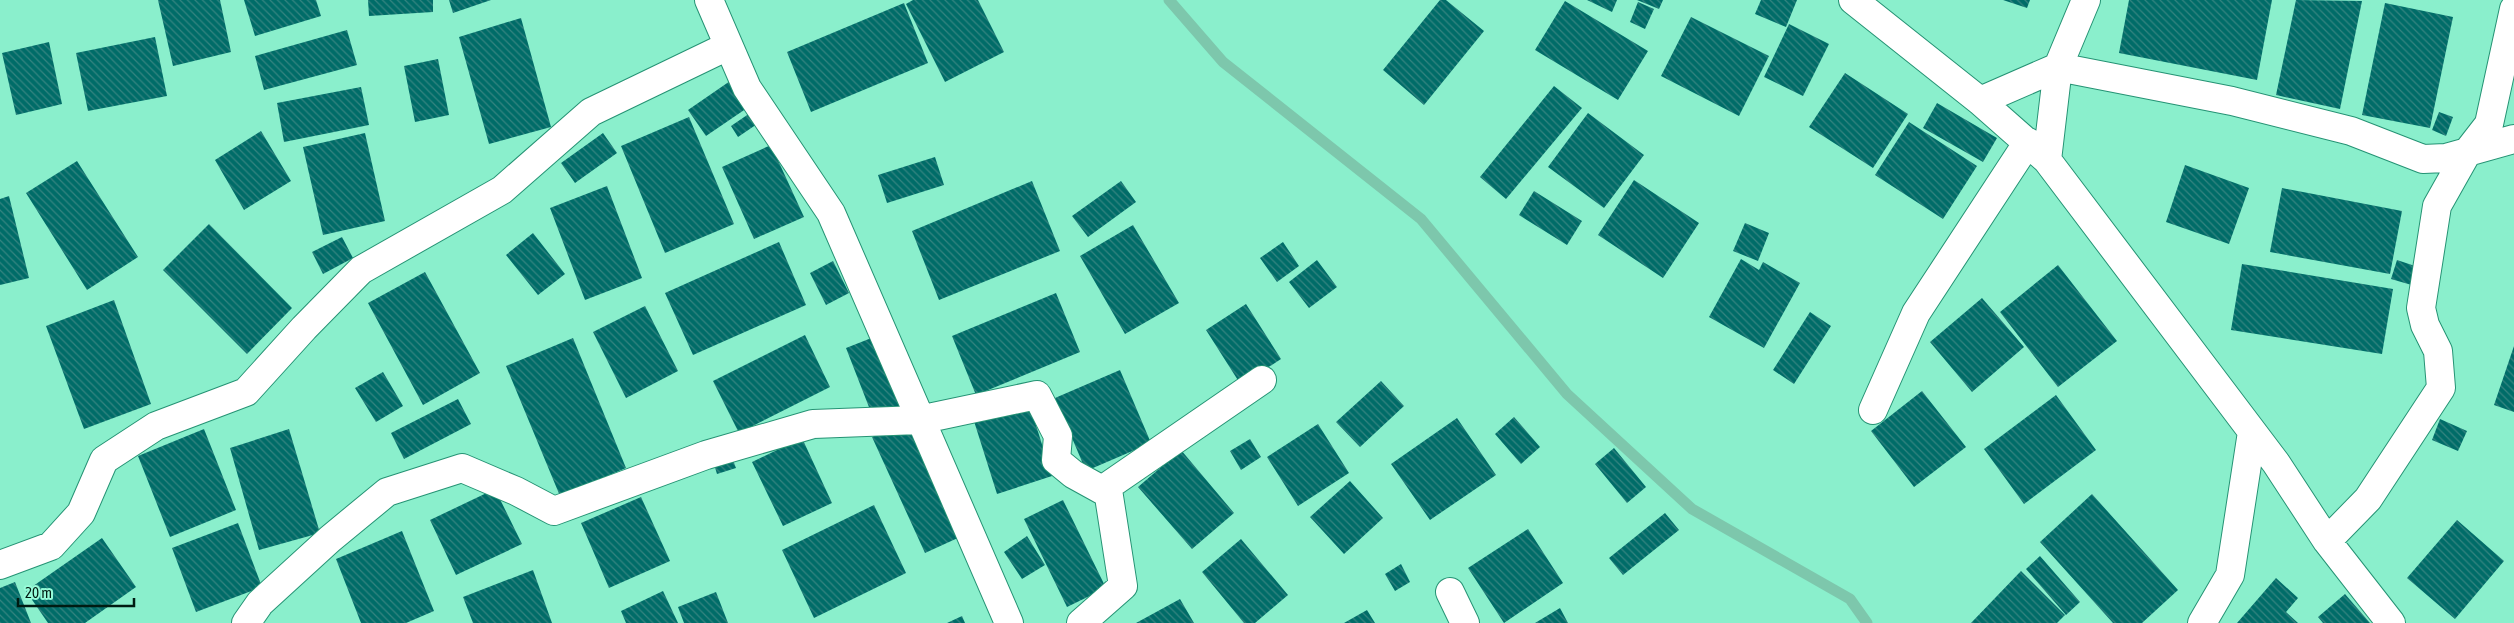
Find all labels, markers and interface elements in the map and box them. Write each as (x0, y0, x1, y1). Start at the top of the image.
scale bar (18, 576, 134, 608)
text: 20 m (25, 584, 52, 601)

